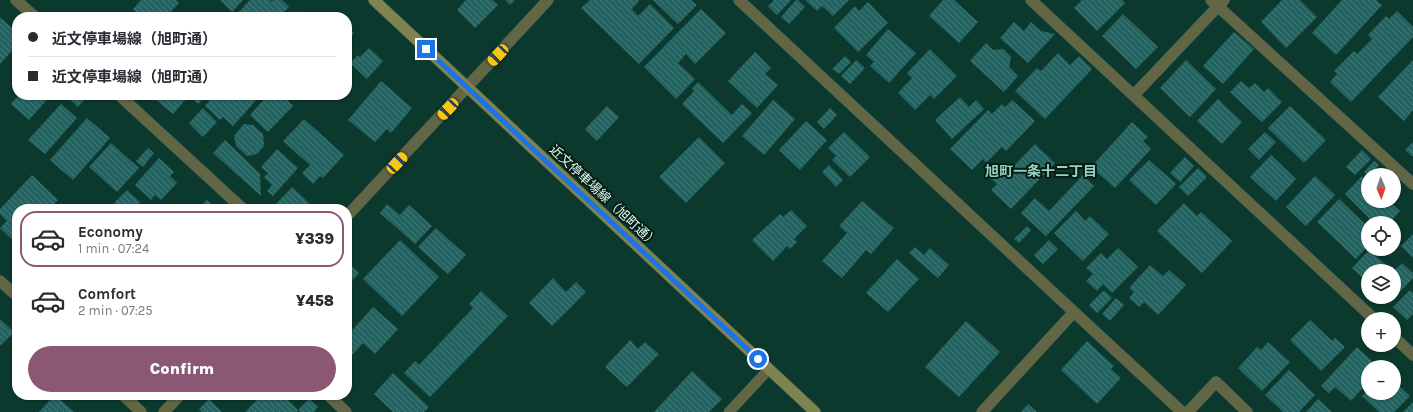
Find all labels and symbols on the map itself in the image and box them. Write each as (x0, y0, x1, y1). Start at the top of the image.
route end (417, 40, 435, 58)
car (485, 42, 511, 68)
car (435, 96, 461, 122)
street label: 近文停車場線（旭町通） (547, 142, 661, 250)
car (384, 150, 410, 176)
district label: 旭町一条十二丁目 (985, 163, 1097, 180)
north arrow (1361, 168, 1401, 208)
route start (749, 350, 767, 368)

